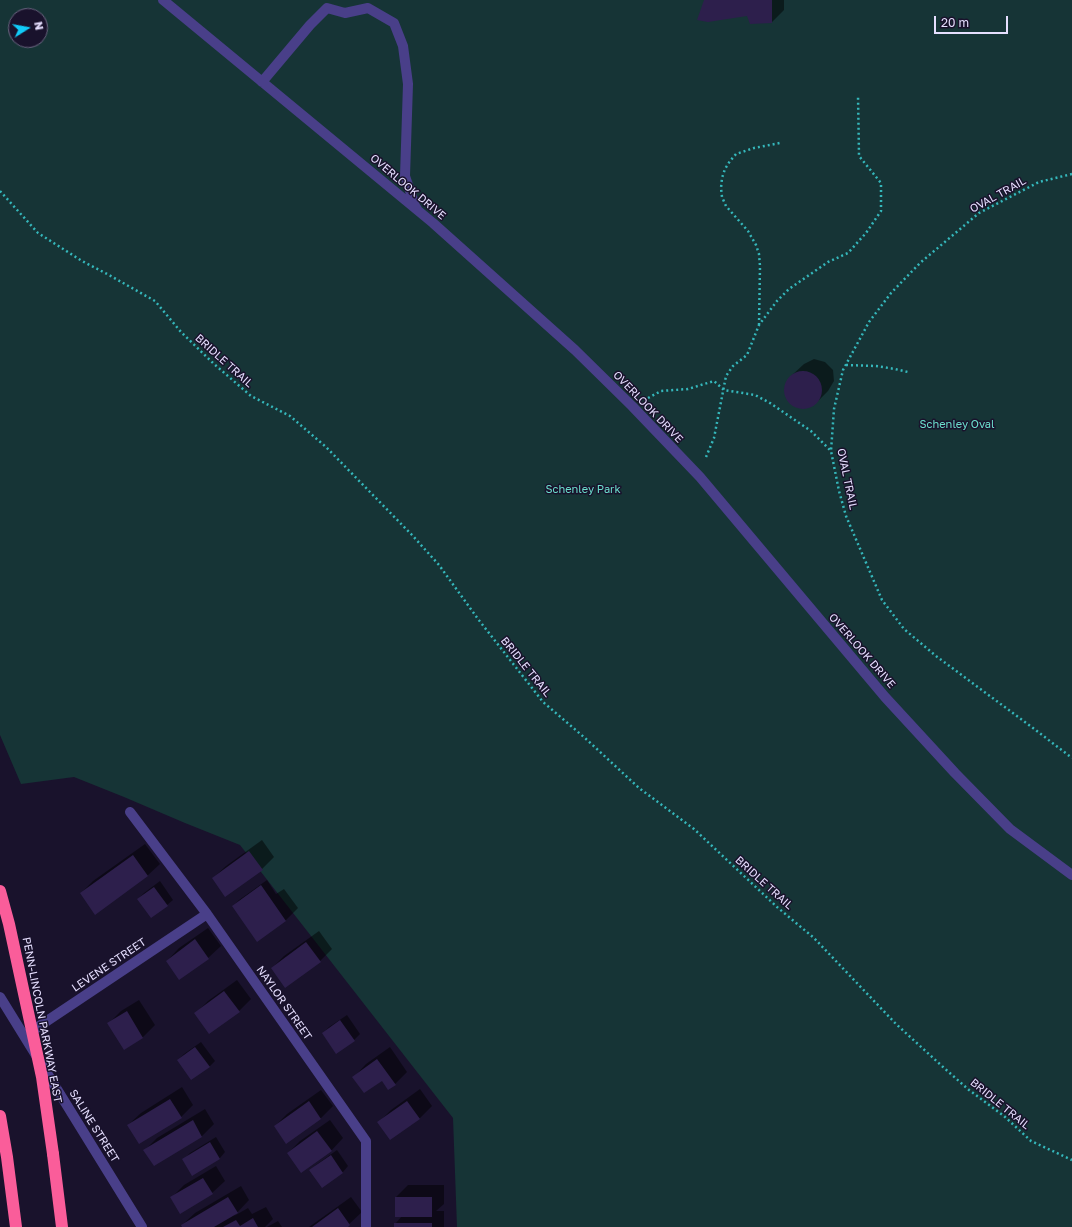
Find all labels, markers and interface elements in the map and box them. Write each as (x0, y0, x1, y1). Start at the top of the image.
north arrow (8, 8, 48, 48)
scale bar (936, 8, 1010, 34)
text: 20 m (941, 15, 969, 30)
text: N (32, 20, 46, 31)
street label: OVERLOOK DRIVE (368, 152, 448, 222)
street label: OVAL TRAIL (968, 174, 1028, 216)
street label: BRIDLE TRAIL (192, 332, 256, 390)
street label: OVERLOOK DRIVE (610, 368, 686, 446)
park label: Schenley Oval (919, 418, 995, 432)
street label: OVAL TRAIL (834, 447, 860, 511)
park label: Schenley Park (545, 483, 621, 497)
street label: OVERLOOK DRIVE (826, 611, 898, 691)
street label: BRIDLE TRAIL (498, 634, 554, 700)
street label: BRIDLE TRAIL (732, 854, 796, 912)
street label: LEVENE STREET (69, 935, 149, 995)
street label: PENN-LINCOLN PARKWAY EAST (19, 936, 65, 1104)
street label: NAYLOR STREET (254, 963, 314, 1043)
street label: BRIDLE TRAIL (967, 1076, 1033, 1132)
street label: SALINE STREET (66, 1087, 122, 1165)

